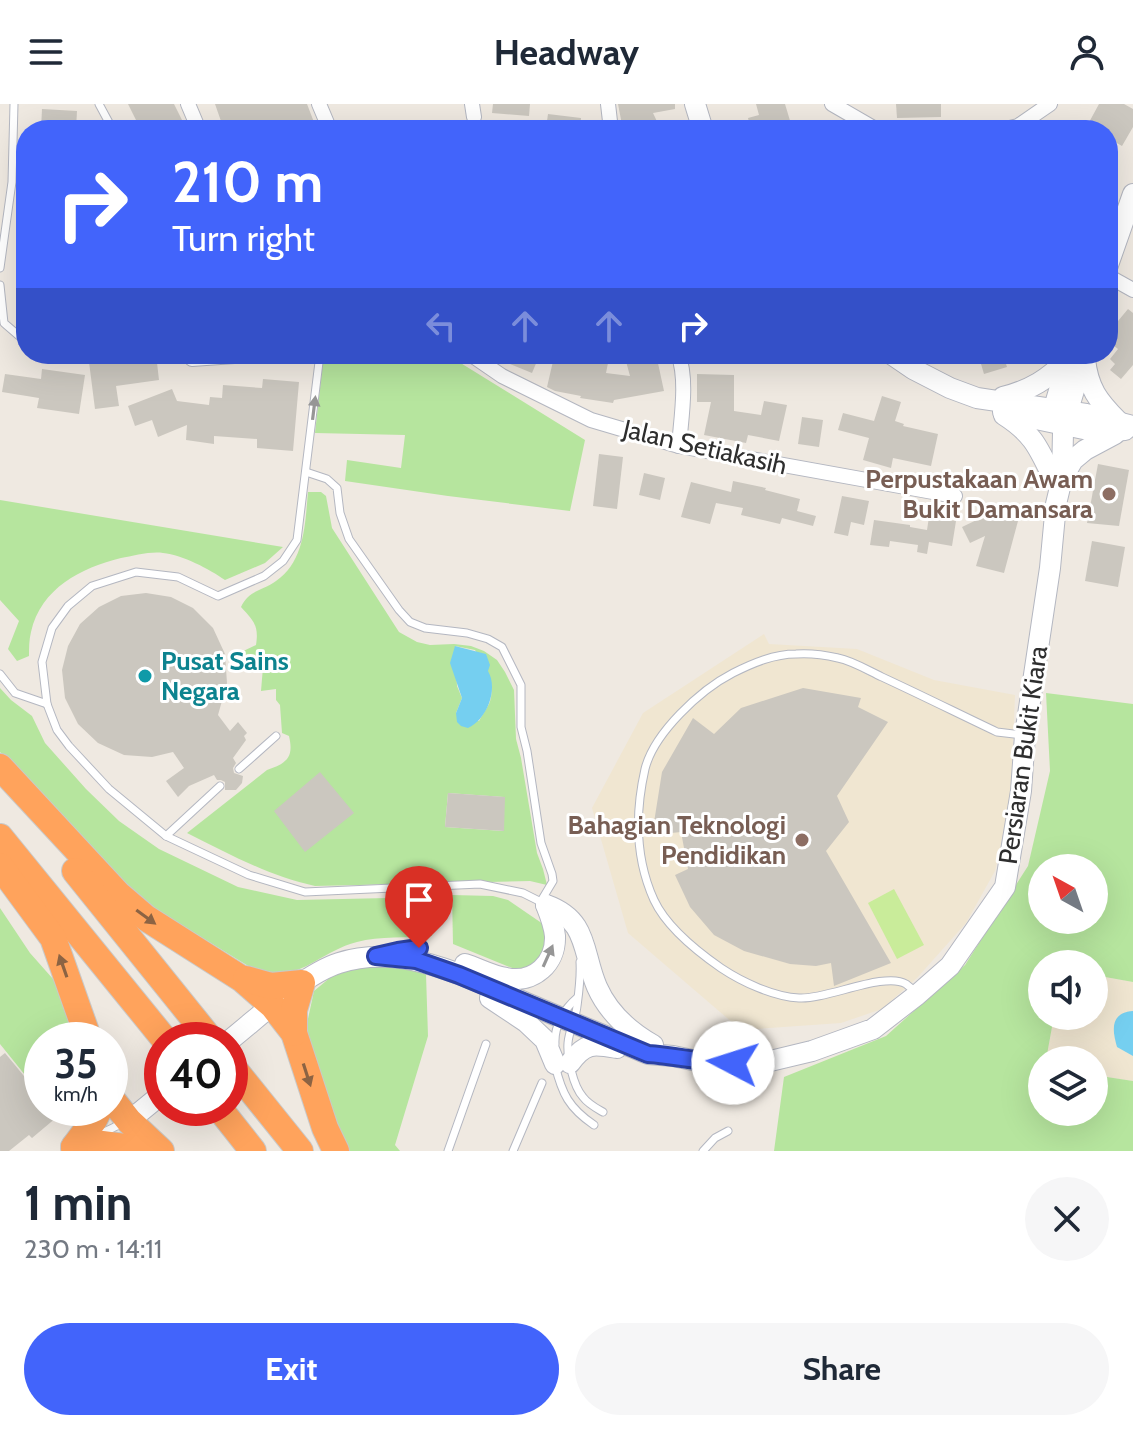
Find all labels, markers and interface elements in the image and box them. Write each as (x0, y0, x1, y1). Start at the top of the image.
icon: menu (24, 30, 68, 74)
text: Headway (494, 30, 639, 74)
icon: person (1065, 30, 1109, 74)
text: 210 m (172, 148, 323, 216)
icon: right (40, 152, 144, 256)
text: Turn right (172, 216, 315, 260)
icon: left (419, 304, 463, 348)
icon: ahead (503, 304, 547, 348)
icon: ahead (587, 304, 631, 348)
icon: right (671, 304, 715, 348)
one-way arrow (307, 395, 320, 420)
street label: Jalan Setiakasih (619, 412, 790, 481)
place label: Perpustakaan Awam Bukit Damansara (865, 463, 1093, 525)
marker: Perpustakaan Awam Bukit Damansara (1100, 485, 1118, 503)
street label: Persiaran Bukit Kiara (992, 643, 1054, 866)
place label: Pusat Sains Negara (161, 645, 289, 707)
marker: Pusat Sains Negara (136, 667, 154, 685)
place label: Bahagian Teknologi Pendidikan (567, 809, 786, 871)
marker: Bahagian Teknologi Pendidikan (793, 831, 811, 849)
north arrow (1028, 854, 1108, 934)
map controls (1028, 854, 1108, 1126)
pin (385, 866, 453, 948)
icon: arrive (397, 878, 441, 922)
one-way arrow (136, 909, 156, 925)
one-way arrow (542, 944, 555, 967)
button: sound (1028, 950, 1108, 1030)
one-way arrow (56, 954, 68, 978)
position arrow (691, 1021, 775, 1105)
speed limit sign: 40 (144, 1022, 248, 1126)
text: 35 (54, 1039, 98, 1088)
button: layers (1028, 1046, 1108, 1126)
one-way arrow (302, 1063, 314, 1087)
text: km/h (54, 1082, 98, 1106)
text: 1 min (24, 1174, 132, 1232)
button: close (1025, 1177, 1109, 1261)
text: 230 m · 14:11 (24, 1233, 162, 1265)
button: Exit (24, 1323, 559, 1415)
button: Share (575, 1323, 1109, 1415)

